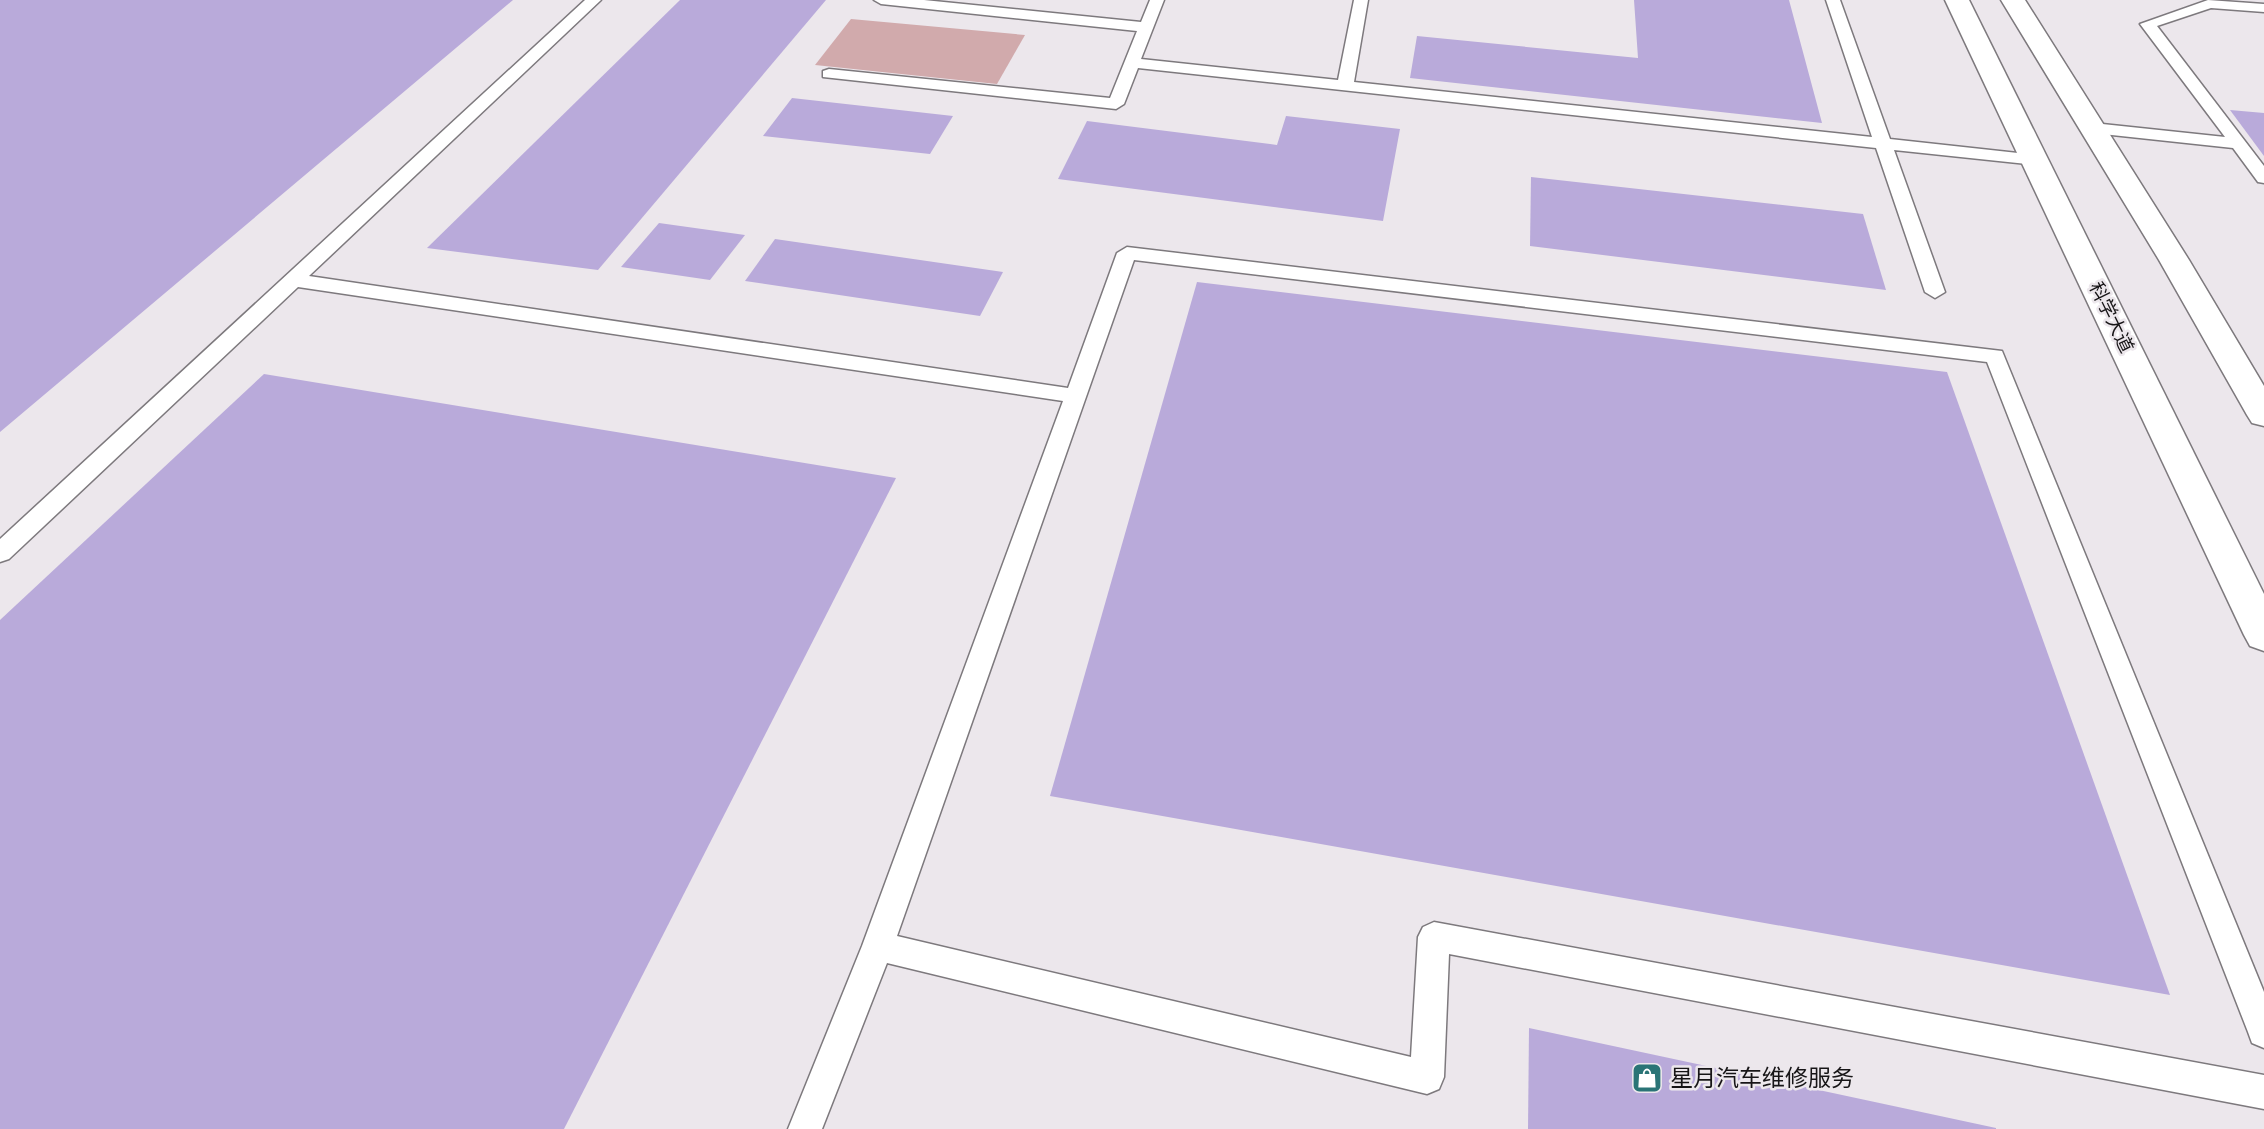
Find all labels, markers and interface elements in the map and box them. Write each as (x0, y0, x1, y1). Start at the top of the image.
street label: 科学大道 (2083, 278, 2138, 357)
shop icon: 星月汽车维修服务 (1630, 1061, 1664, 1095)
place label: 星月汽车维修服务 (1670, 1066, 1854, 1095)

